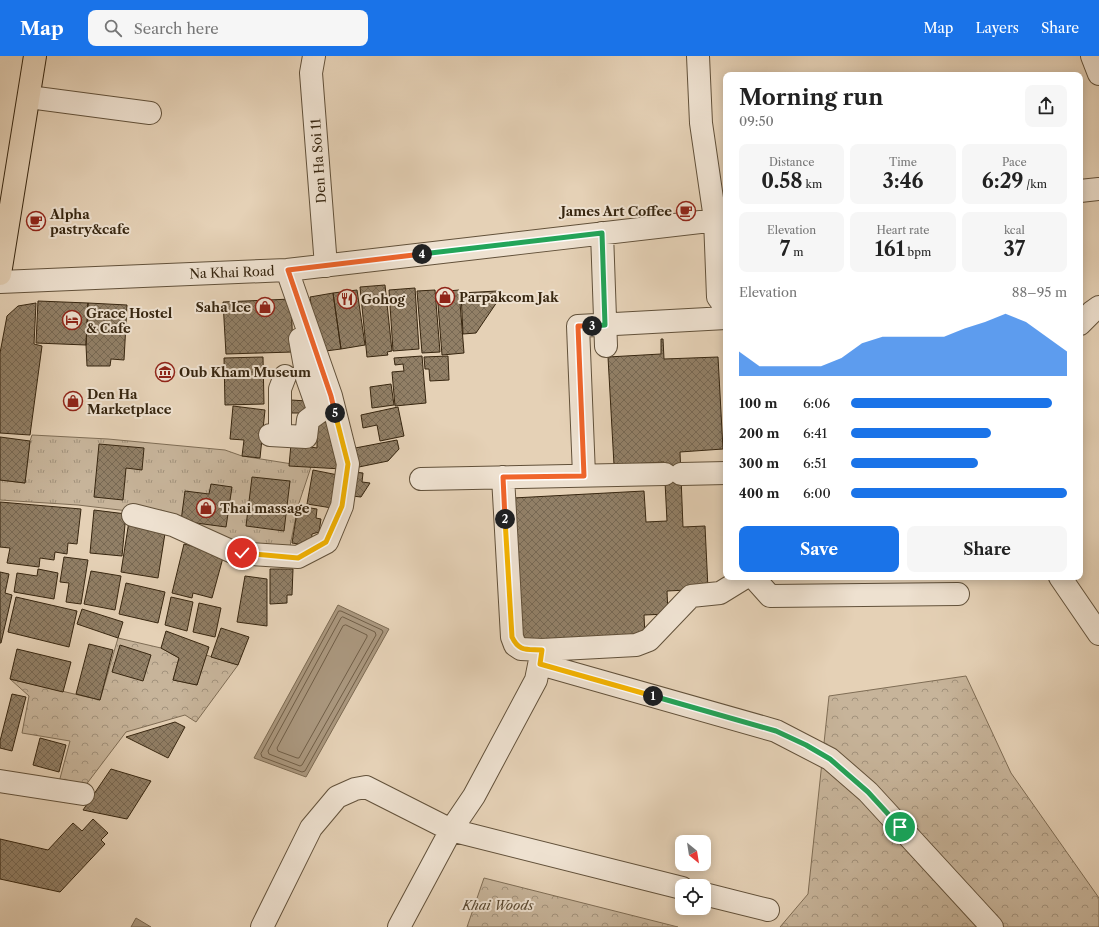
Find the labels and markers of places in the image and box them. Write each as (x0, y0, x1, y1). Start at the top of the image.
cafe icon: James Art Coffee (675, 200, 697, 222)
place label: James Art Coffee (559, 203, 672, 219)
place label: Alpha pastry&cafe (49, 206, 130, 237)
cafe icon: Alpha pastry&cafe (25, 210, 47, 232)
pin: 4 (412, 244, 432, 264)
shop icon: Parpakcom Jak (434, 286, 456, 308)
restaurant icon: Gohog (336, 288, 358, 310)
place label: Parpakcom Jak (459, 289, 559, 305)
place label: Gohog (361, 291, 405, 307)
shop icon: Saha Ice (254, 296, 276, 318)
place label: Saha Ice (196, 299, 251, 315)
place label: Grace Hostel & Cafe (86, 305, 173, 336)
hotel icon: Grace Hostel & Cafe (61, 309, 83, 331)
pin: 3 (582, 316, 602, 336)
museum icon: Oub Kham Museum (154, 361, 176, 383)
place label: Oub Kham Museum (179, 364, 311, 380)
place label: Den Ha Marketplace (87, 386, 172, 417)
shop icon: Den Ha Marketplace (62, 390, 84, 412)
pin: 5 (325, 403, 345, 423)
shop icon: Thai massage (195, 497, 217, 519)
place label: Thai massage (220, 500, 310, 516)
pin: 2 (495, 509, 515, 529)
pin (225, 536, 259, 570)
pin: 1 (643, 686, 663, 706)
pin (883, 810, 917, 844)

